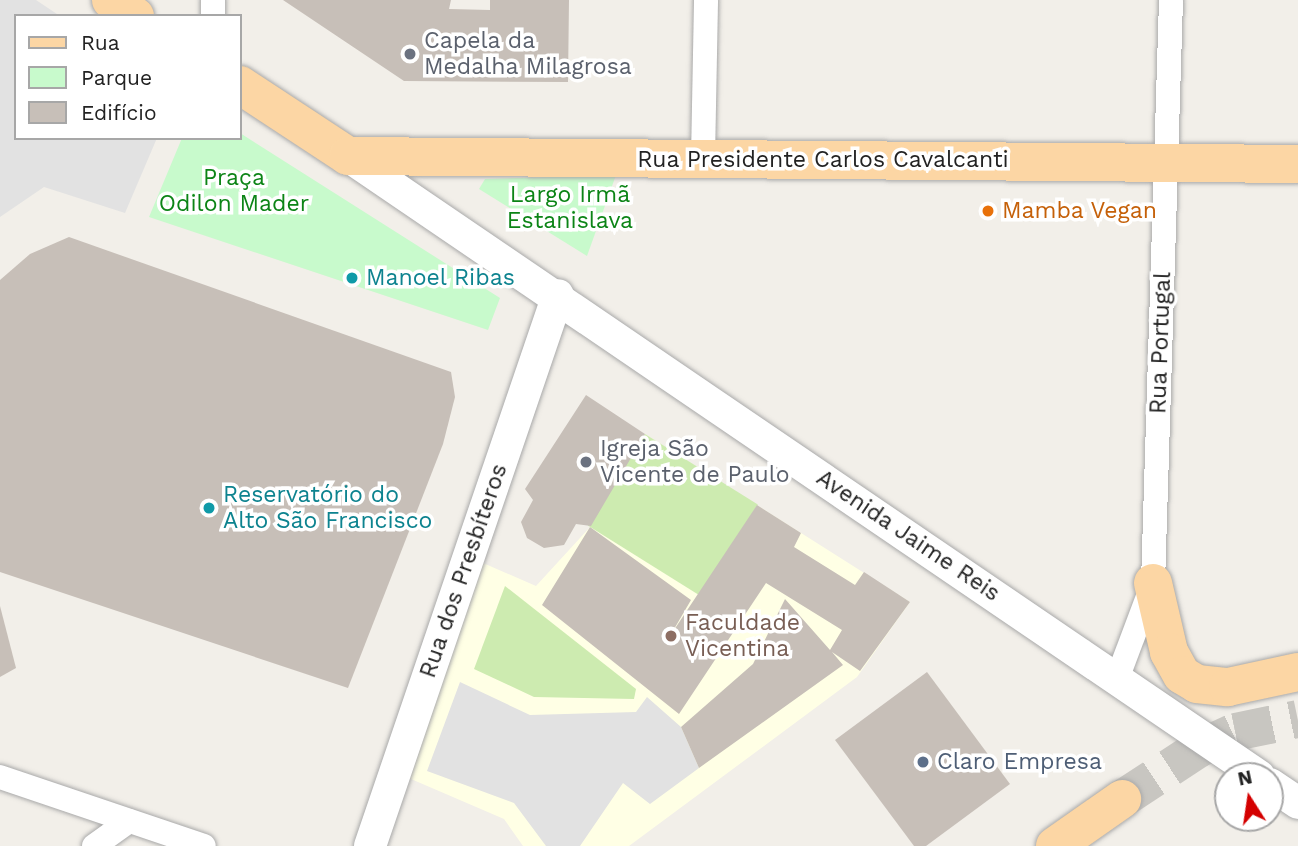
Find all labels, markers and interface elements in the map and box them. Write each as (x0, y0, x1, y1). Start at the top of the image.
legend (14, 14, 242, 140)
place label: Capela da Medalha Milagrosa (424, 27, 632, 81)
text: Rua (81, 30, 120, 55)
marker: Capela da Medalha Milagrosa (402, 46, 418, 62)
text: Parque (81, 65, 152, 90)
text: Edifício (81, 100, 157, 125)
street label: Rua Presidente Carlos Cavalcanti (637, 146, 1009, 174)
park label: Praça Odilon Mader (159, 164, 309, 218)
park label: Largo Irmã Estanislava (507, 181, 633, 235)
place label: Mamba Vegan (1002, 197, 1158, 225)
marker: Mamba Vegan (980, 203, 996, 219)
place label: Manoel Ribas (366, 264, 516, 292)
marker: Manoel Ribas (344, 270, 360, 286)
street label: Rua Portugal (1145, 271, 1177, 415)
place label: Igreja São Vicente de Paulo (600, 435, 790, 489)
marker: Igreja São Vicente de Paulo (578, 454, 594, 470)
street label: Rua dos Presbíteros (414, 460, 514, 682)
street label: Avenida Jaime Reis (811, 464, 1005, 608)
place label: Reservatório do Alto São Francisco (223, 481, 432, 535)
marker: Reservatório do Alto São Francisco (201, 500, 217, 516)
place label: Faculdade Vicentina (685, 609, 800, 663)
marker: Faculdade Vicentina (663, 628, 679, 644)
place label: Claro Empresa (937, 748, 1102, 776)
marker: Claro Empresa (915, 754, 931, 770)
north arrow (1214, 762, 1284, 832)
text: N (1236, 765, 1254, 791)

